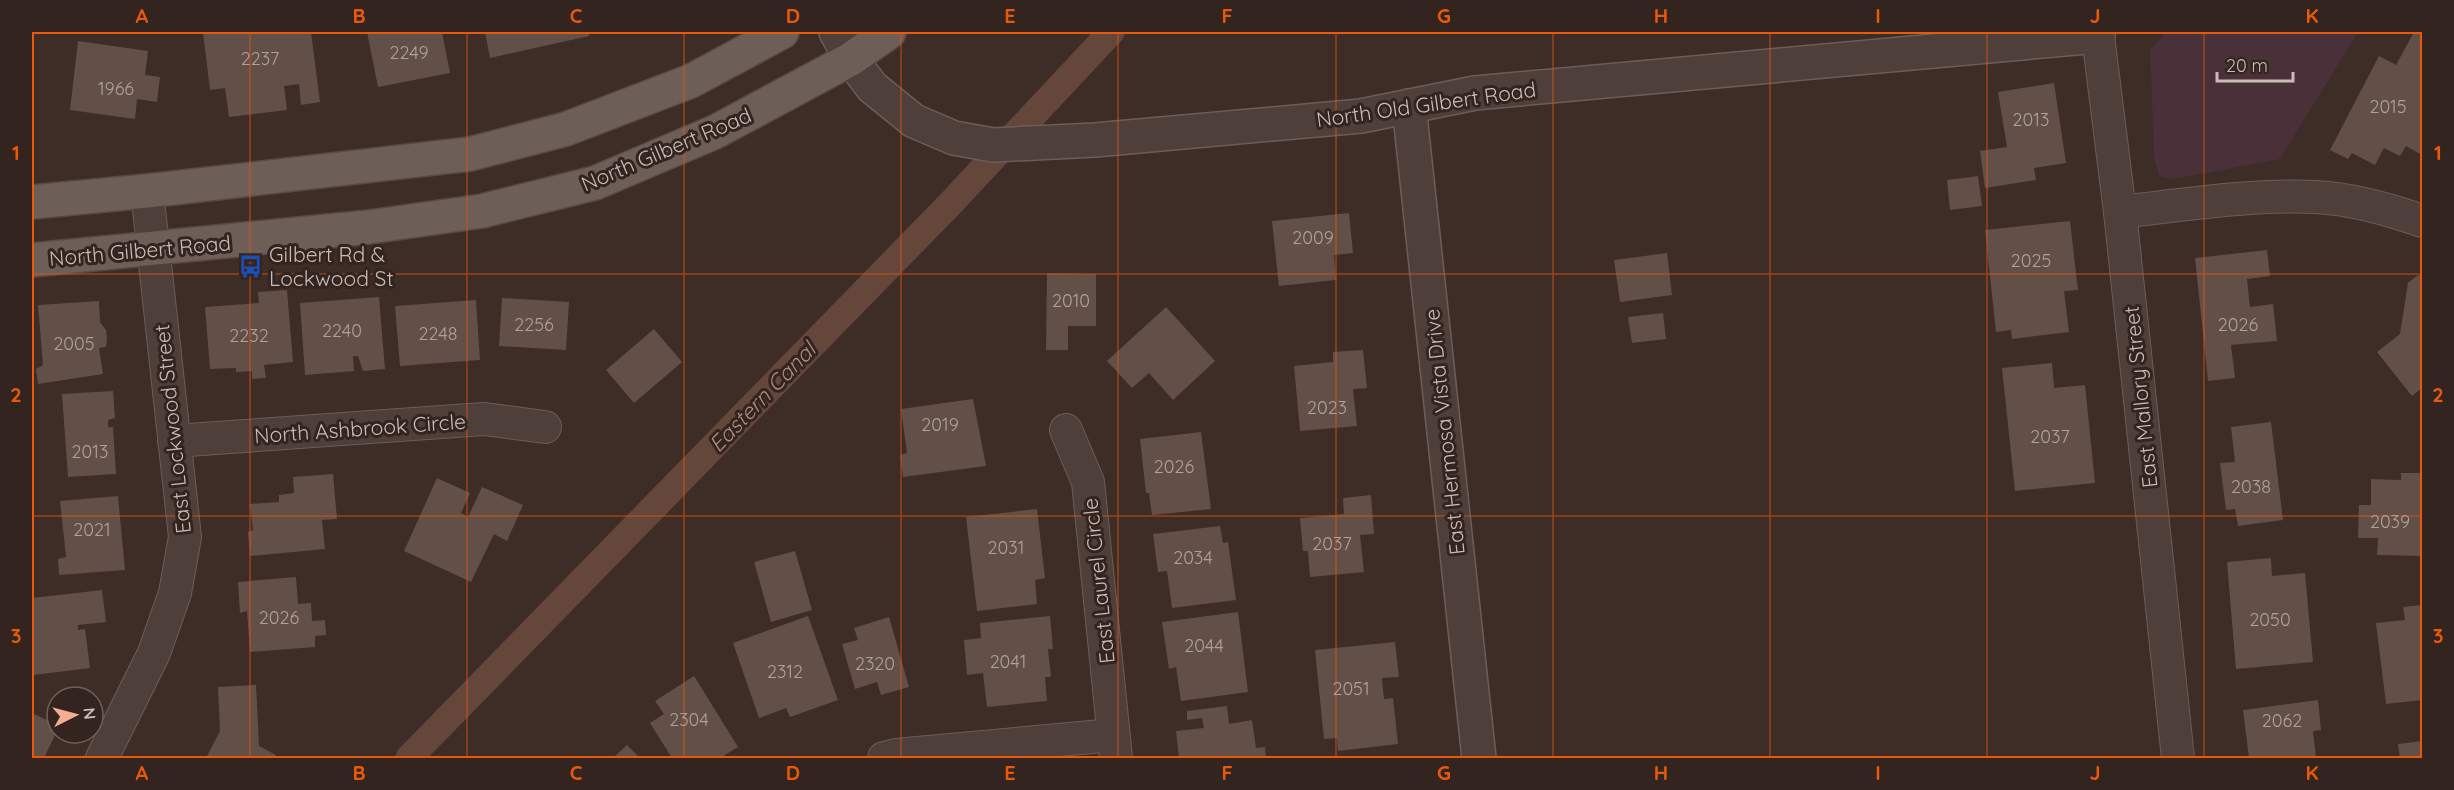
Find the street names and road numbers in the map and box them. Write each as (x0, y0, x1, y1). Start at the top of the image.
street label: North Old Gilbert Road (1314, 76, 1538, 132)
street label: North Gilbert Road (577, 101, 755, 197)
street label: North Gilbert Road (48, 229, 232, 271)
street label: East Mallory Street (2118, 305, 2162, 489)
street label: East Hermosa Vista Drive (1418, 308, 1470, 556)
street label: East Lockwood Street (148, 323, 196, 535)
street label: North Ashbrook Circle (253, 408, 467, 448)
street label: East Laurel Circle (1076, 497, 1120, 665)

